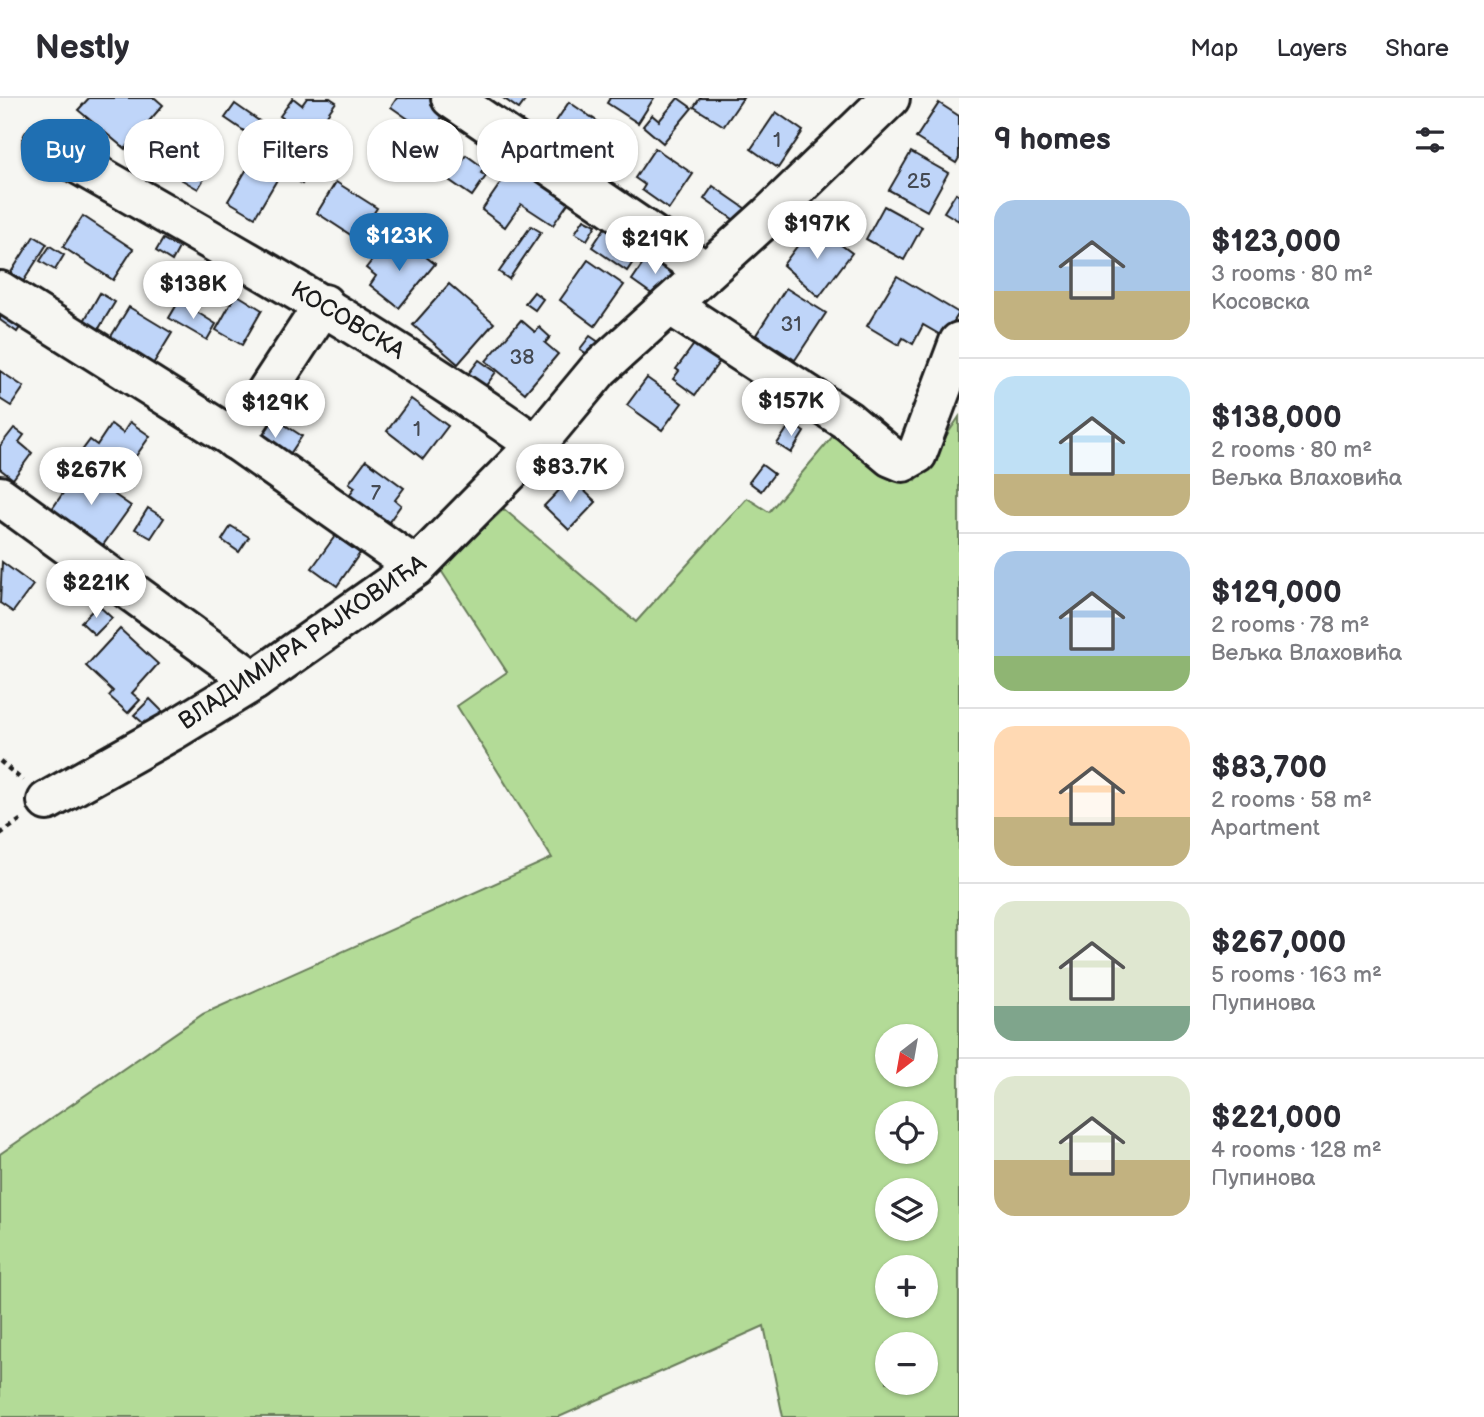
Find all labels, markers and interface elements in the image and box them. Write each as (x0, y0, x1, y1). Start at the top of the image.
text: Nestly (35, 28, 129, 68)
text: Map (1190, 34, 1238, 63)
text: Layers (1276, 34, 1347, 63)
text: Share (1385, 34, 1449, 63)
chip: Buy (21, 119, 110, 182)
chip: Rent (124, 119, 224, 182)
chip: Filters (238, 119, 353, 182)
chip: New (367, 119, 463, 182)
chip: Apartment (477, 119, 638, 182)
icon: filters (1411, 121, 1449, 159)
text: 9 homes (994, 122, 1111, 158)
house number: 1 (773, 128, 781, 153)
house number: 25 (907, 169, 931, 194)
pin: $197K (768, 202, 866, 261)
text: $197K (784, 210, 850, 238)
pin: $123K (350, 214, 448, 273)
pin: $219K (606, 216, 704, 276)
text: $123K (365, 222, 433, 250)
text: $123,000 (1211, 224, 1341, 260)
text: $219K (621, 225, 689, 253)
icon: home (1050, 228, 1134, 312)
text: 3 rooms · 80 m² (1211, 260, 1373, 288)
pin: $138K (144, 262, 242, 321)
text: $138K (159, 270, 227, 298)
street label: КОСОВСКА (286, 275, 410, 366)
text: Косовска (1211, 288, 1310, 316)
house number: 31 (780, 312, 802, 337)
house number: 38 (509, 345, 535, 370)
pin: $157K (742, 378, 840, 438)
pin: $129K (226, 380, 324, 440)
text: $157K (758, 387, 824, 415)
text: $129K (241, 389, 309, 417)
text: $138,000 (1211, 400, 1342, 436)
icon: home (1050, 404, 1134, 488)
house number: 1 (413, 417, 421, 442)
text: 2 rooms · 80 m² (1211, 436, 1372, 464)
pin: $83.7K (513, 444, 627, 504)
pin: $267K (42, 448, 140, 507)
text: $83.7K (532, 453, 608, 481)
text: $267K (55, 456, 127, 484)
text: Вељка Влаховића (1211, 464, 1402, 492)
house number: 7 (371, 481, 382, 506)
street label: ВЛАДИМИРА РАЈКОВИЋА (173, 549, 432, 736)
pin: $221K (47, 560, 145, 620)
text: $221K (62, 569, 130, 597)
text: $129,000 (1211, 575, 1342, 611)
icon: home (1050, 579, 1134, 663)
text: 2 rooms · 78 m² (1211, 611, 1369, 639)
text: Вељка Влаховића (1211, 639, 1402, 667)
text: $83,700 (1211, 750, 1327, 786)
icon: home (1050, 754, 1134, 838)
text: 2 rooms · 58 m² (1211, 786, 1372, 814)
text: Apartment (1211, 814, 1320, 842)
text: $267,000 (1211, 925, 1346, 961)
icon: home (1050, 929, 1134, 1013)
text: 5 rooms · 163 m² (1211, 961, 1382, 989)
text: Пупинова (1211, 989, 1316, 1017)
north arrow (875, 1024, 938, 1087)
map controls (875, 1024, 938, 1395)
text: $221,000 (1211, 1100, 1341, 1136)
button: locate (875, 1101, 938, 1164)
icon: home (1050, 1104, 1134, 1188)
text: 4 rooms · 128 m² (1211, 1136, 1382, 1164)
text: Пупинова (1211, 1164, 1316, 1192)
button: layers (875, 1178, 938, 1241)
button: + (875, 1255, 938, 1318)
button: − (875, 1332, 938, 1395)

